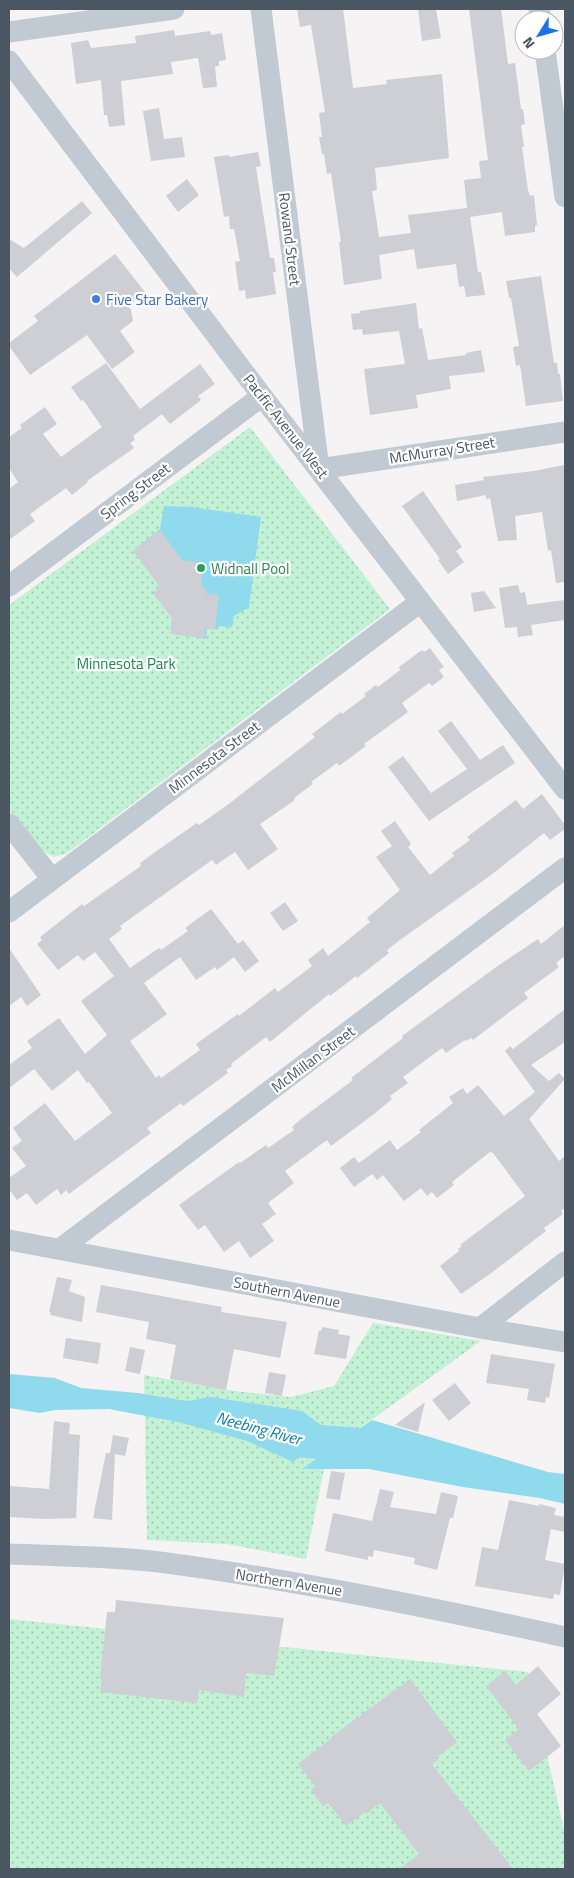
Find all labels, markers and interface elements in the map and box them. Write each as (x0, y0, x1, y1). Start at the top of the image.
north arrow (514, 10, 564, 60)
text: N (517, 33, 540, 53)
street label: Rowand Street (273, 191, 307, 288)
place label: Five Star Bakery (106, 288, 208, 311)
marker: Five Star Bakery (90, 293, 102, 305)
street label: Pacific Avenue West (238, 369, 335, 484)
street label: McMurray Street (388, 430, 497, 470)
street label: Spring Street (95, 457, 175, 525)
place label: Widnall Pool (211, 557, 289, 580)
marker: Widnall Pool (195, 562, 207, 574)
park label: Minnesota Park (76, 652, 176, 675)
street label: Minnesota Street (163, 715, 265, 799)
street label: McMillan Street (266, 1019, 360, 1098)
street label: Southern Avenue (232, 1270, 342, 1314)
water label: Neebing River (214, 1405, 306, 1451)
street label: Northern Avenue (234, 1562, 344, 1602)

